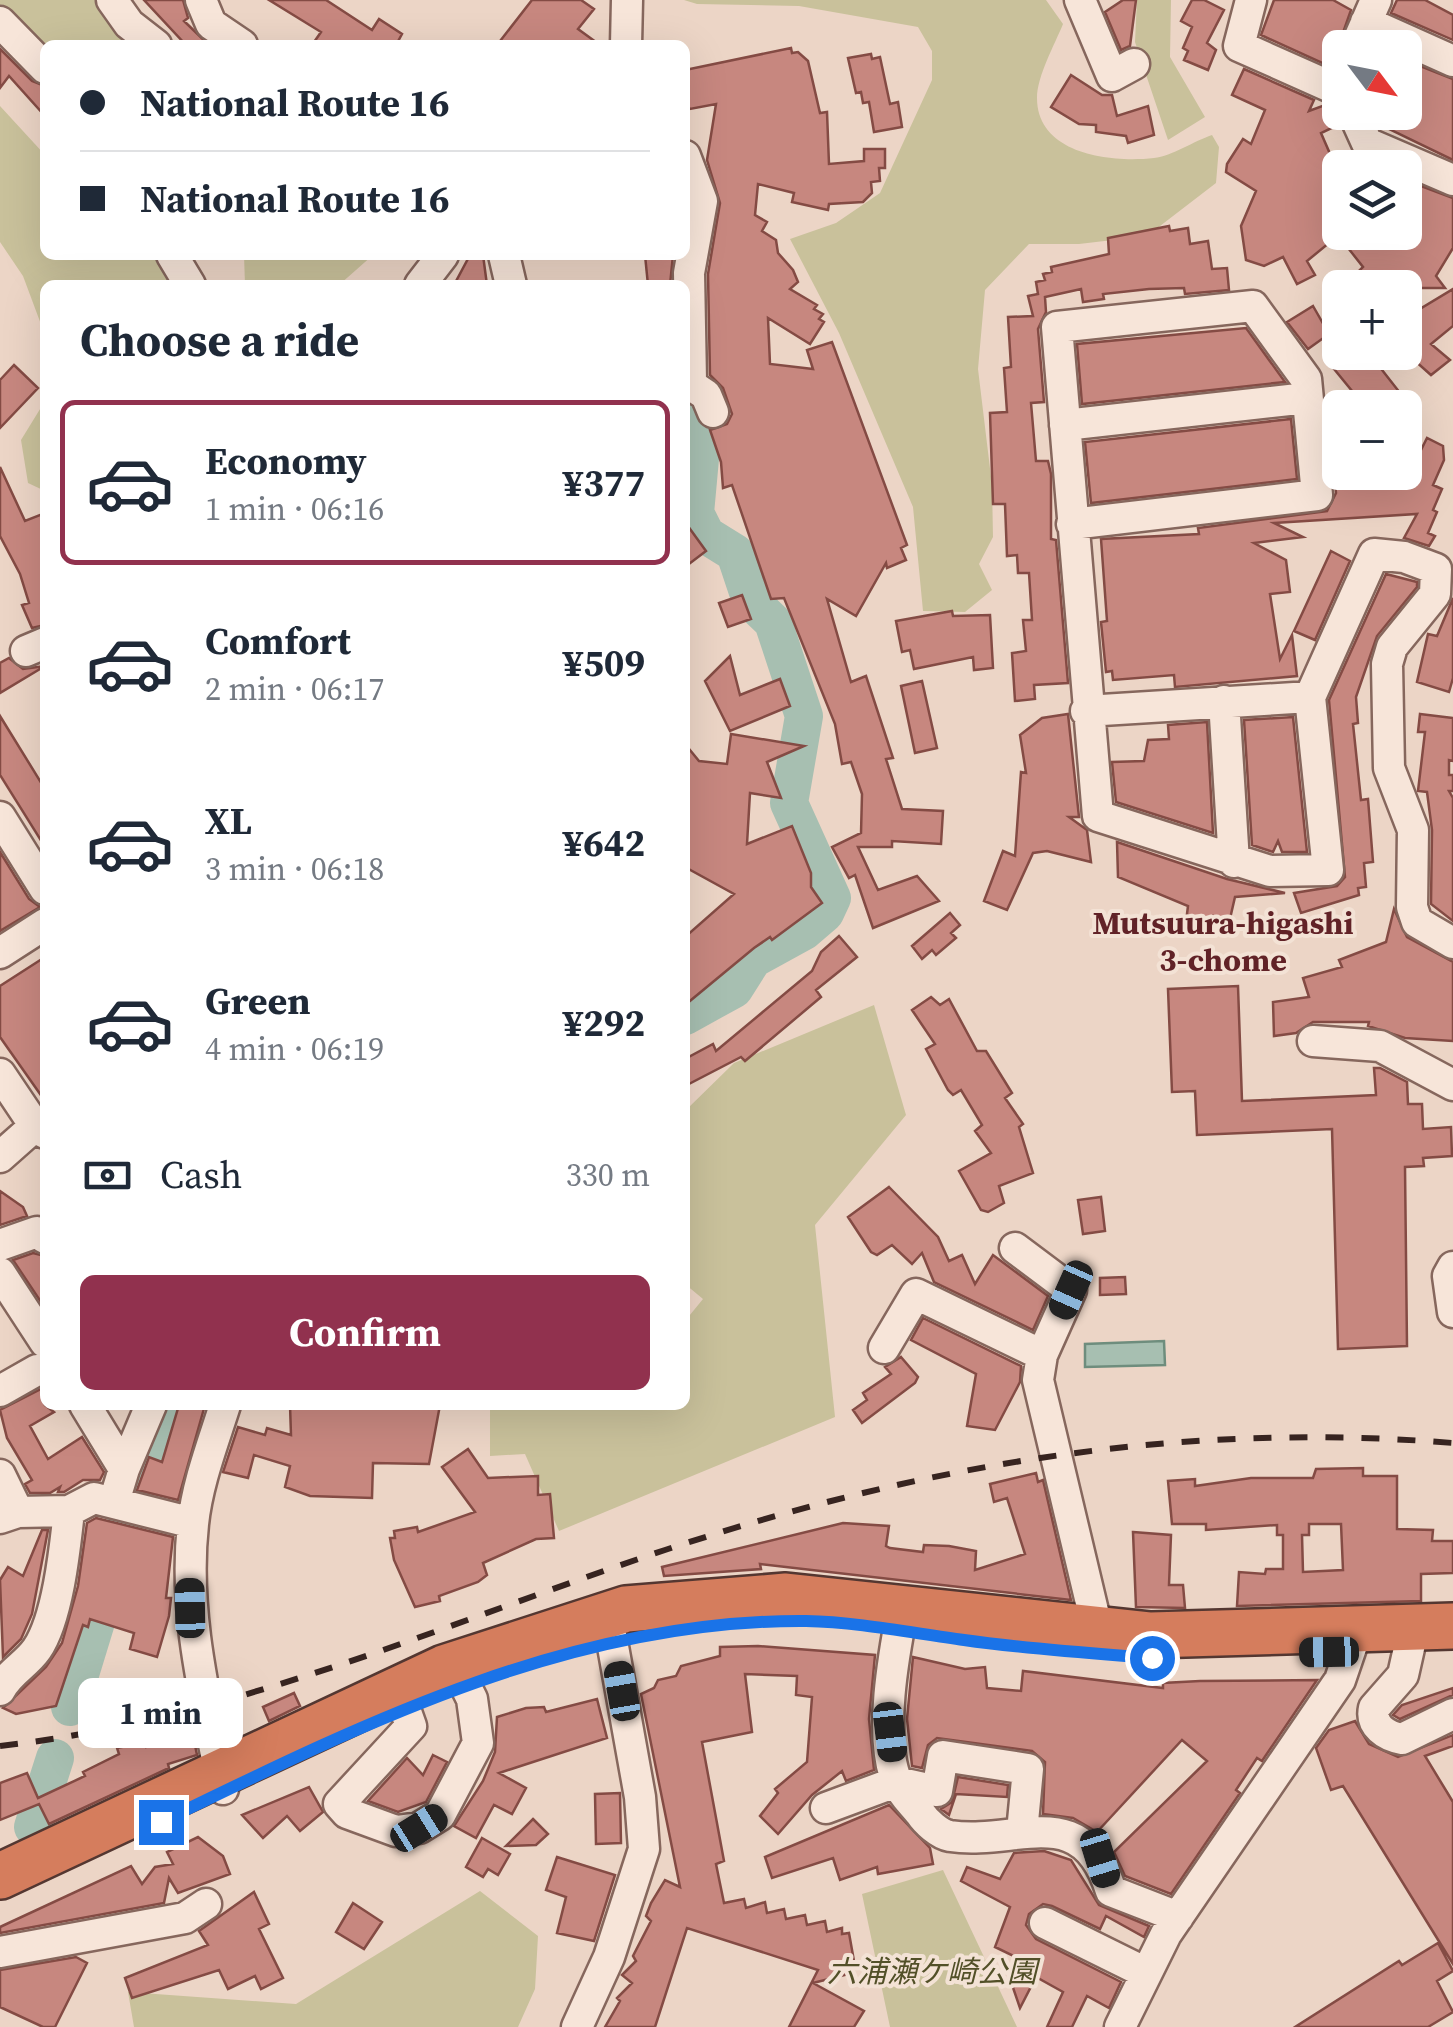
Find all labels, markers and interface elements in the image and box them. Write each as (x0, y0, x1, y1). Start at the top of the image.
north arrow (1322, 30, 1422, 130)
map controls (1322, 30, 1422, 490)
text: National Route 16 (140, 77, 450, 129)
button: layers (1322, 150, 1422, 250)
text: National Route 16 (140, 173, 450, 225)
button: + (1322, 270, 1422, 370)
text: Choose a ride (80, 309, 359, 371)
button: − (1322, 390, 1422, 490)
text: Economy (205, 435, 367, 487)
icon: car (85, 438, 175, 528)
text: ¥377 (563, 457, 645, 509)
text: 1 min · 06:16 (205, 487, 384, 531)
text: Comfort (205, 615, 351, 667)
icon: car (85, 618, 175, 708)
text: ¥509 (563, 637, 645, 689)
text: 2 min · 06:17 (205, 667, 384, 711)
text: XL (205, 795, 252, 847)
icon: car (85, 798, 175, 888)
text: ¥642 (563, 817, 645, 869)
text: 3 min · 06:18 (205, 847, 384, 891)
district label: Mutsuura-higashi 3-chome (1092, 901, 1354, 982)
text: Green (205, 975, 311, 1027)
icon: car (85, 978, 175, 1068)
text: ¥292 (563, 997, 645, 1049)
text: 4 min · 06:19 (205, 1027, 384, 1071)
icon: cash (80, 1148, 135, 1203)
text: Cash (160, 1149, 242, 1201)
text: 330 m (566, 1153, 650, 1197)
car (1045, 1256, 1097, 1324)
button: Confirm (80, 1275, 650, 1390)
car (174, 1578, 206, 1638)
route start (1130, 1636, 1175, 1681)
car (1299, 1636, 1359, 1668)
car (602, 1659, 642, 1723)
callout: 1 min (79, 1677, 244, 1747)
text: 1 min (119, 1691, 202, 1735)
car (871, 1700, 909, 1764)
car (386, 1799, 452, 1857)
route end (139, 1800, 184, 1845)
car (1077, 1825, 1123, 1891)
park label: 六浦瀬ケ崎公園 (827, 1951, 1041, 1992)

